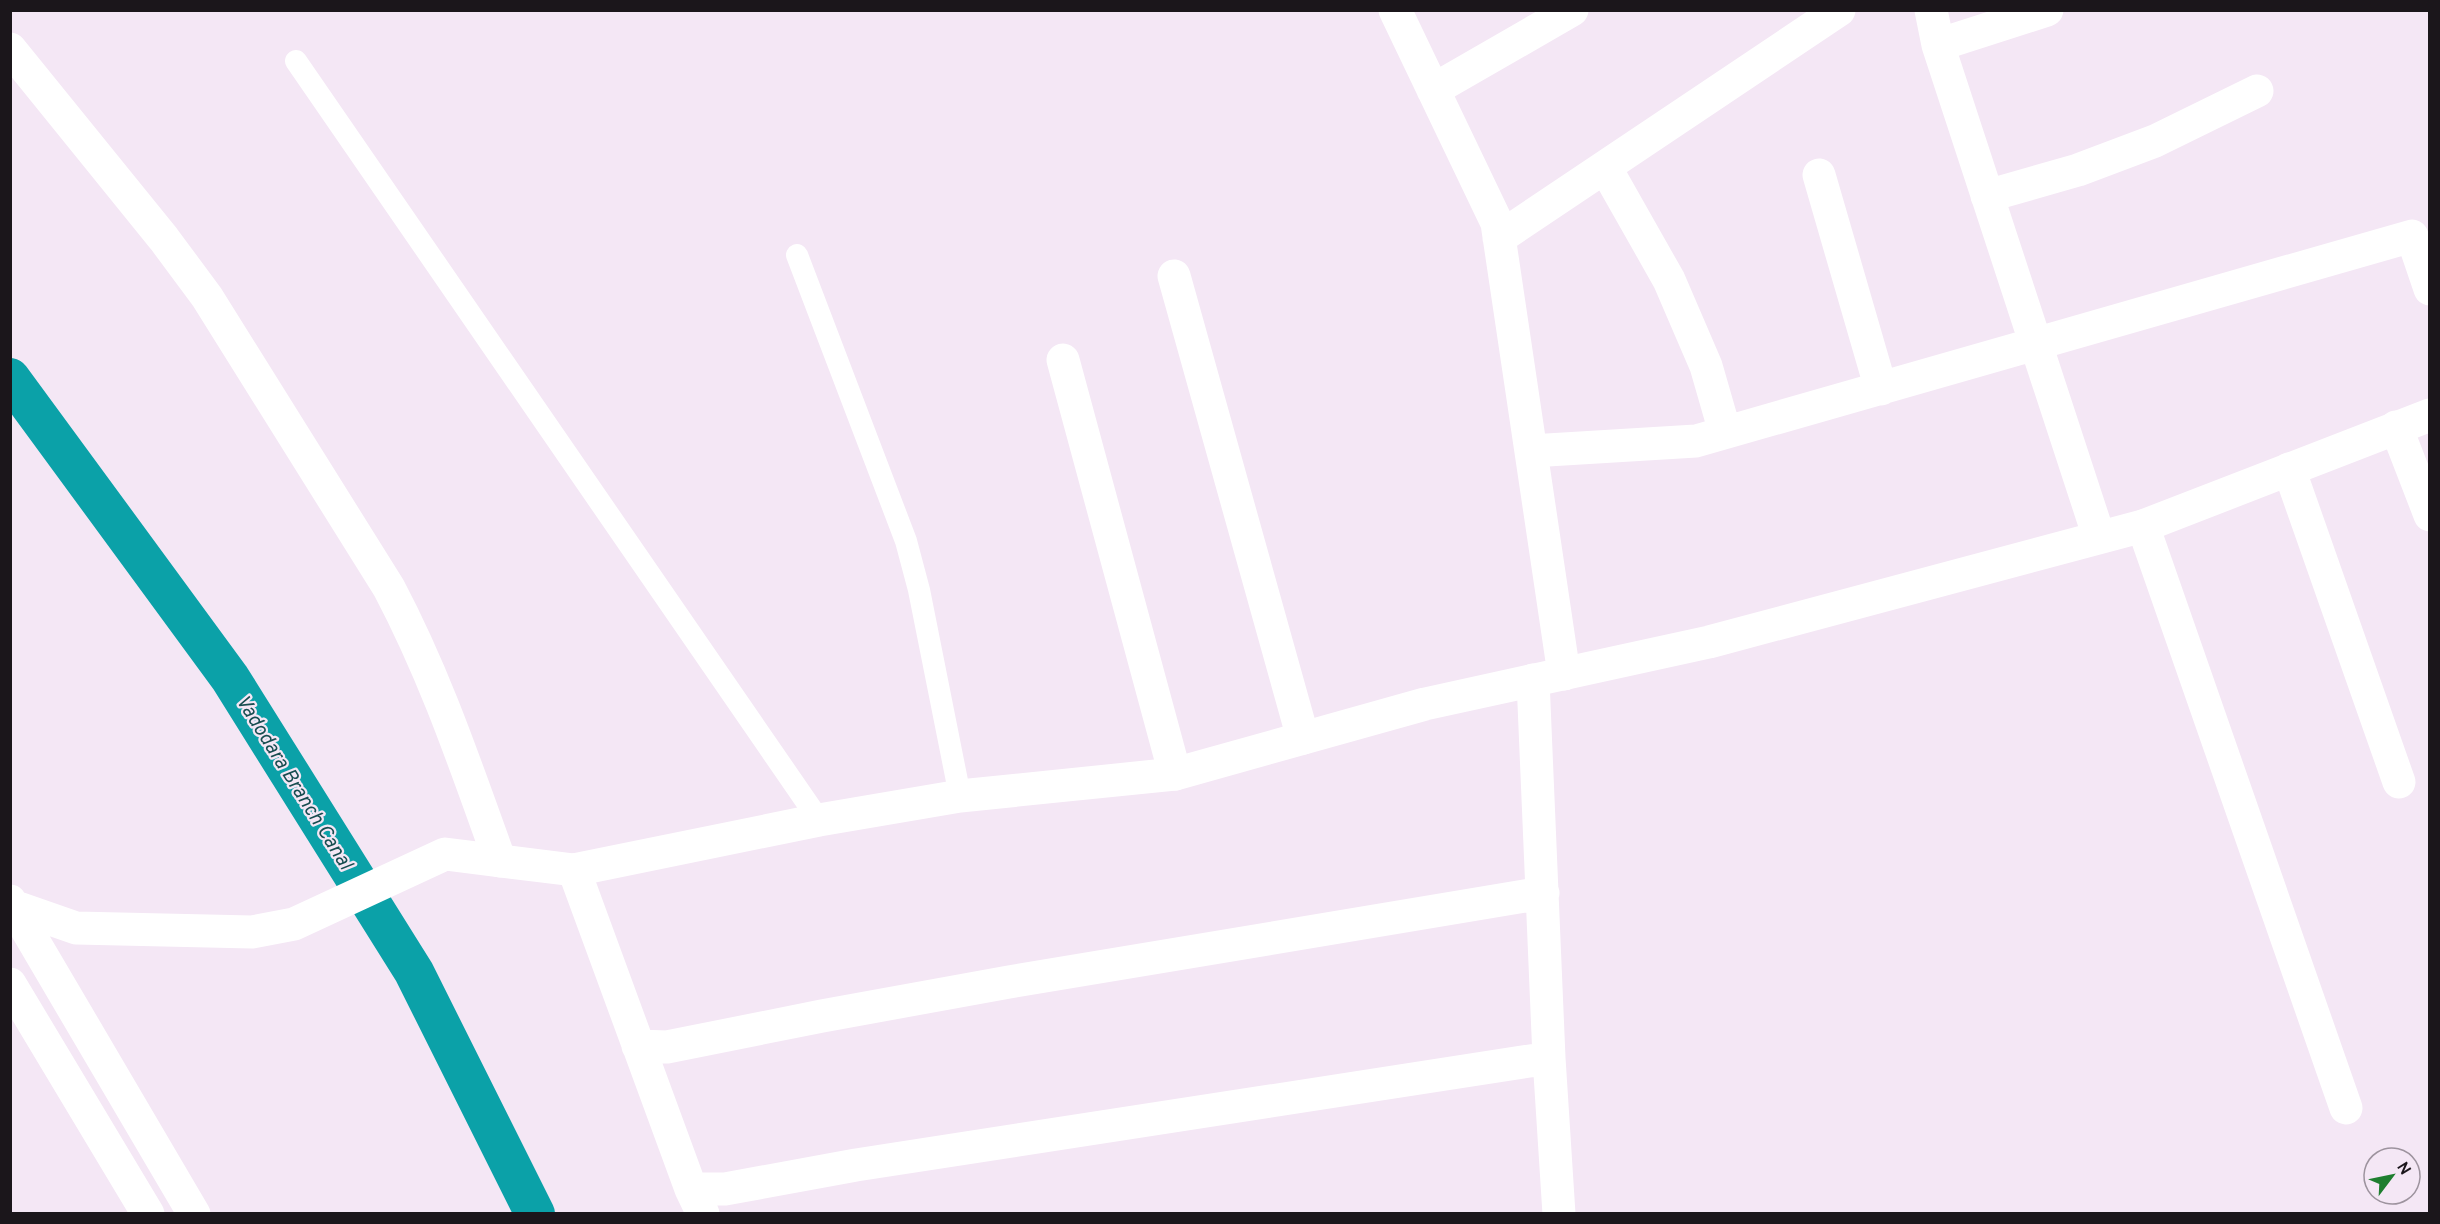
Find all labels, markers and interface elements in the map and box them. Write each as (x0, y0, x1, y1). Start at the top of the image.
water label: Vadodara Branch Canal (229, 691, 358, 876)
north arrow (2362, 1146, 2422, 1206)
text: N (2391, 1159, 2415, 1179)

